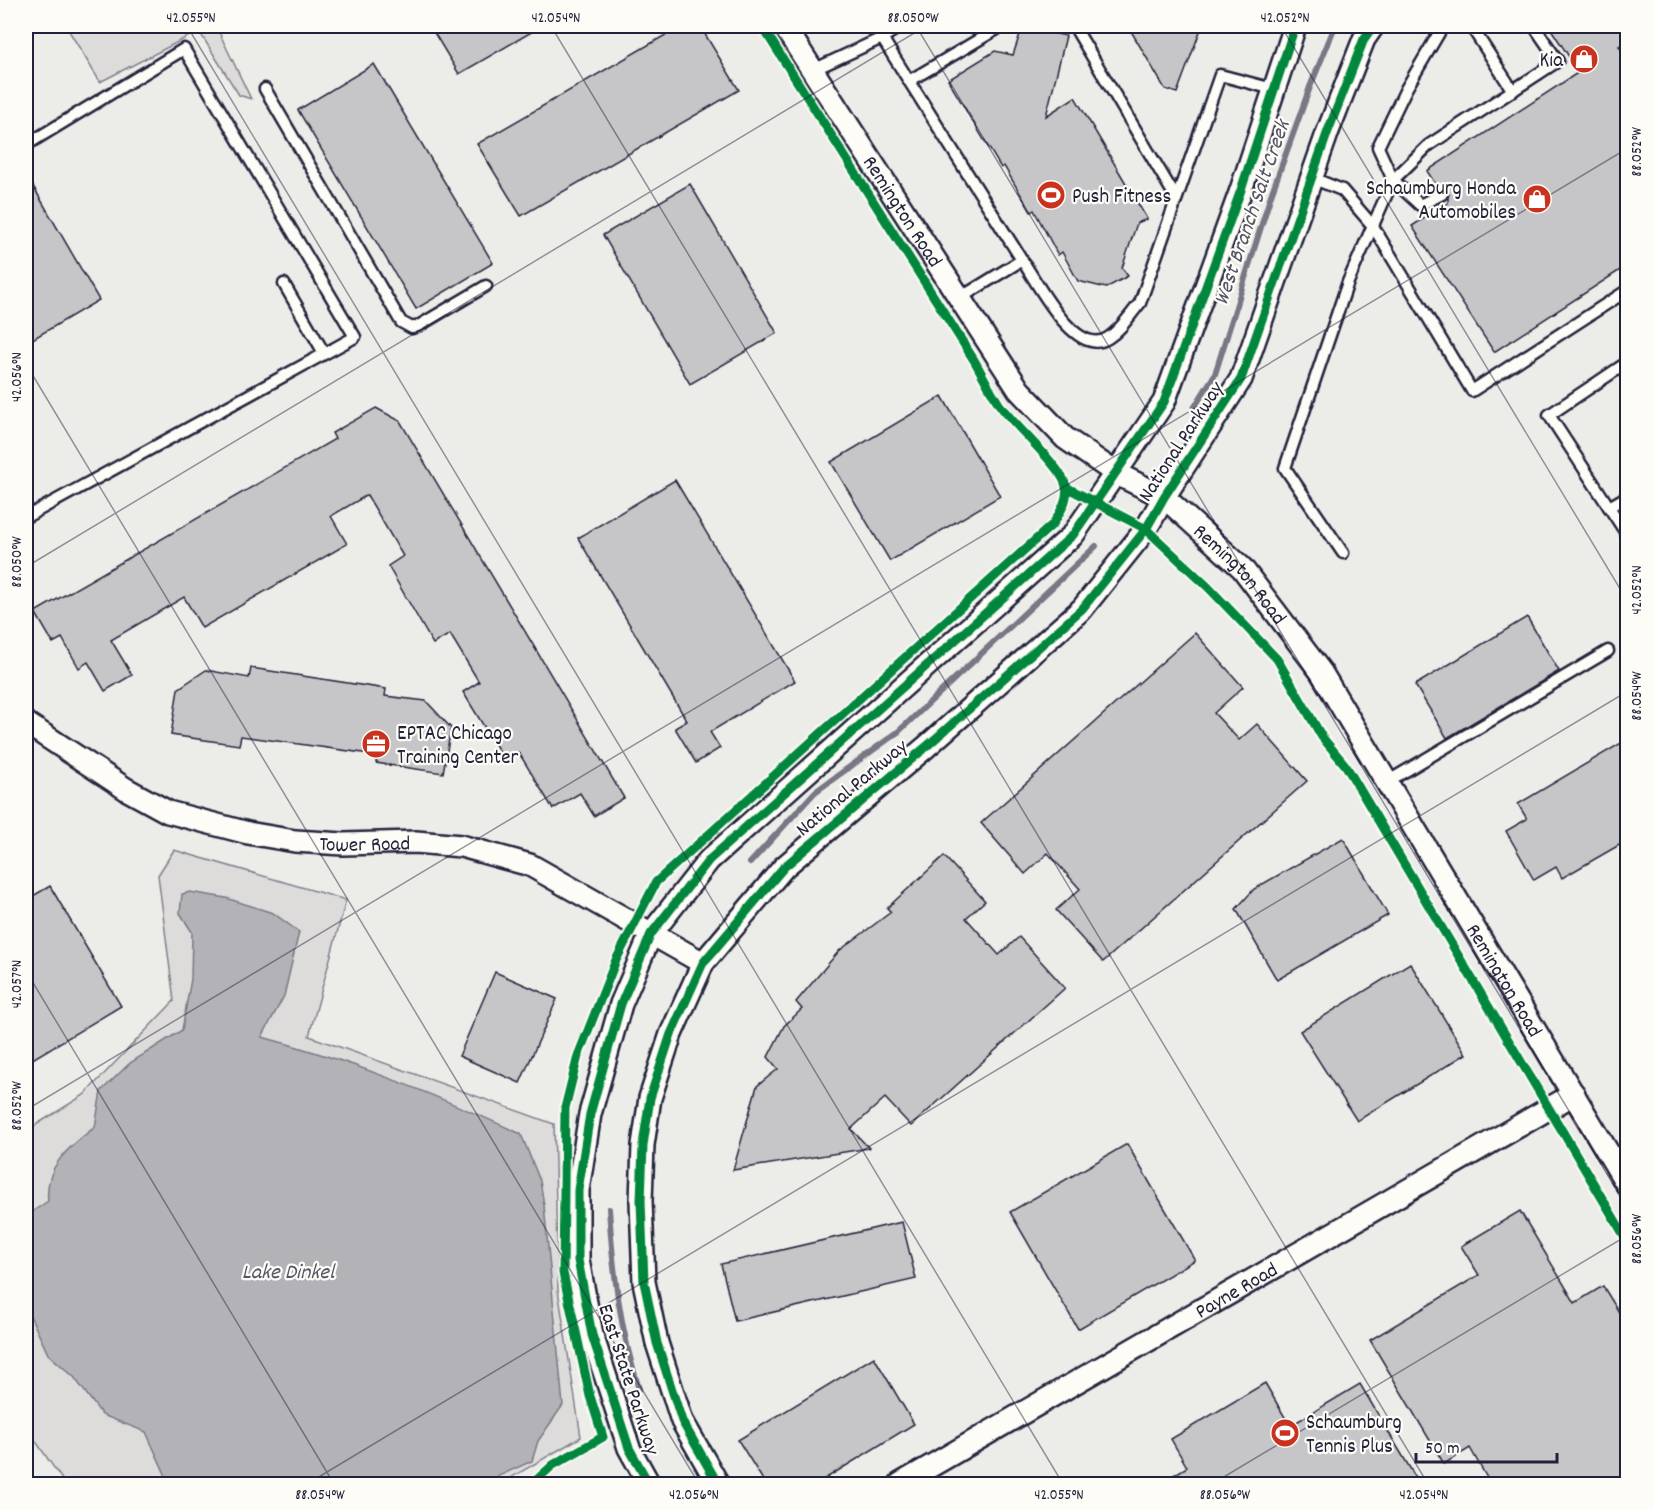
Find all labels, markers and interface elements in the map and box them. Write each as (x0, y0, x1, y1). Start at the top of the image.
text: 42.055°N (166, 8, 216, 30)
text: 42.054°N (532, 8, 580, 30)
text: 88.050°W (887, 8, 939, 30)
text: 42.052°N (1260, 8, 1310, 30)
shop icon: Kia (1568, 43, 1600, 75)
place label: Kia (1540, 47, 1564, 77)
water label: West Branch Salt Creek (1207, 115, 1300, 310)
text: 88.052°W (1627, 127, 1649, 177)
street label: Remington Road (854, 151, 948, 274)
place label: Schaumburg Honda Automobiles (1366, 175, 1517, 229)
sports icon: Push Fitness (1035, 179, 1067, 211)
place label: Push Fitness (1072, 183, 1171, 213)
shop icon: Schaumburg Honda Automobiles (1521, 183, 1553, 215)
text: 42.056°N (7, 352, 29, 402)
street label: National Parkway (1132, 376, 1233, 509)
street label: Remington Road (1185, 518, 1292, 632)
text: 88.050°W (7, 536, 29, 588)
text: 42.052°N (1627, 565, 1649, 615)
text: 88.054°W (1627, 671, 1649, 721)
place label: EPTAC Chicago Training Center (397, 720, 518, 774)
office icon: EPTAC Chicago Training Center (360, 728, 392, 760)
street label: National Parkway (790, 733, 916, 845)
street label: Tower Road (318, 830, 411, 862)
street label: Remington Road (1457, 919, 1548, 1044)
text: 42.057°N (7, 960, 29, 1008)
text: 88.052°W (7, 1081, 29, 1131)
text: 88.056°W (1627, 1213, 1649, 1264)
street label: Payne Road (1190, 1257, 1284, 1328)
water label: Lake Dinkel (242, 1258, 336, 1289)
street label: East State Parkway (589, 1301, 666, 1460)
place label: Schaumburg Tennis Plus (1306, 1409, 1402, 1463)
sports icon: Schaumburg Tennis Plus (1269, 1417, 1301, 1449)
scale bar (1416, 1426, 1557, 1464)
text: 50 m (1425, 1437, 1460, 1462)
text: 88.054°W (295, 1485, 345, 1507)
text: 42.056°N (669, 1485, 719, 1507)
text: 42.055°N (1034, 1485, 1084, 1507)
text: 88.056°W (1200, 1485, 1251, 1507)
text: 42.054°N (1400, 1485, 1448, 1507)

